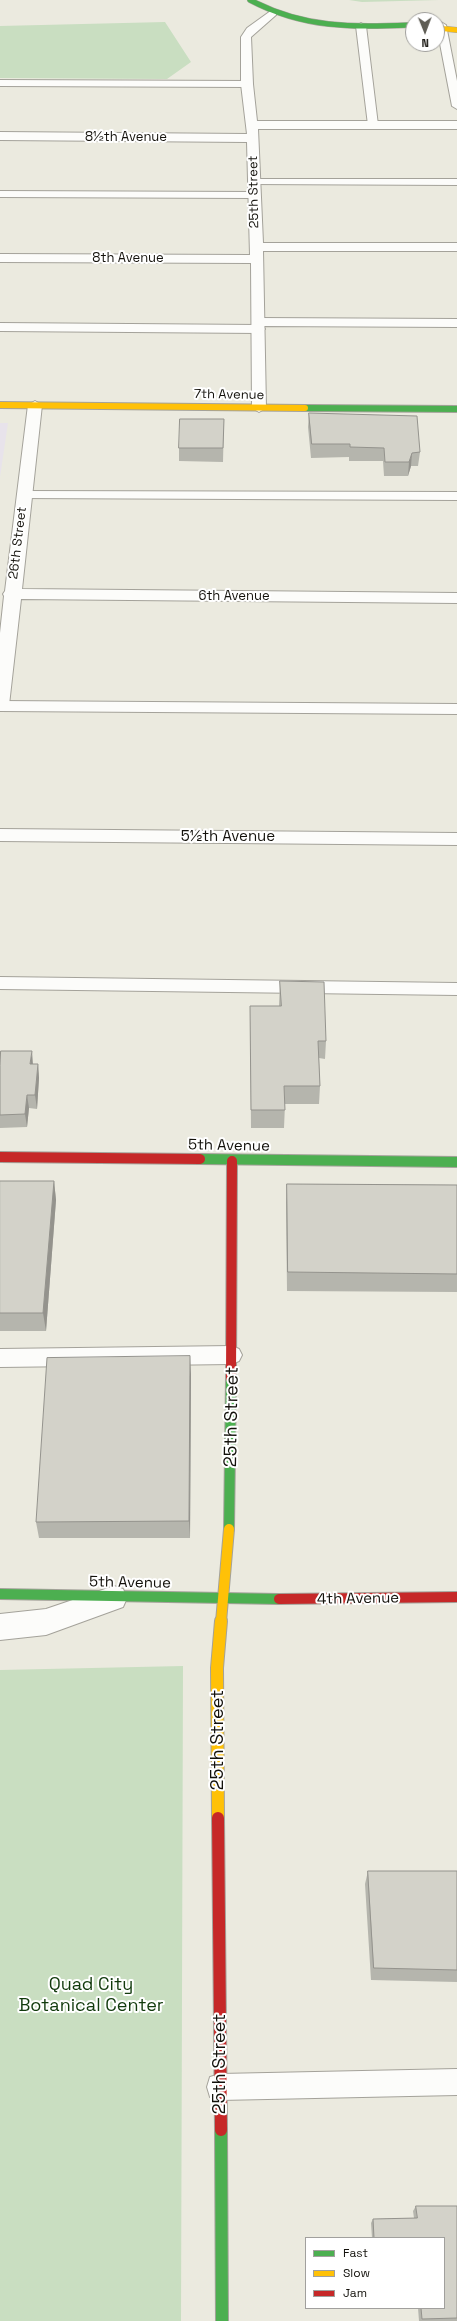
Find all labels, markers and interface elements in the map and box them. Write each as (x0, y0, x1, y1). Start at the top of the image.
north arrow (405, 12, 445, 52)
text: N (421, 36, 429, 50)
street label: 8½th Avenue (85, 129, 167, 145)
street label: 25th Street (246, 156, 262, 228)
street label: 8th Avenue (92, 250, 164, 266)
street label: 7th Avenue (194, 387, 264, 403)
street label: 26th Street (6, 506, 30, 580)
street label: 6th Avenue (198, 588, 270, 604)
street label: 5½th Avenue (181, 828, 275, 846)
street label: 5th Avenue (188, 1136, 270, 1156)
street label: 25th Street (220, 1367, 244, 1467)
street label: 5th Avenue (89, 1573, 171, 1593)
street label: 4th Avenue (317, 1589, 399, 1609)
street label: 25th Street (207, 1690, 229, 1790)
park label: Quad City Botanical Center (18, 1974, 164, 2016)
street label: 25th Street (209, 2014, 231, 2114)
legend (305, 2237, 445, 2309)
text: Fast (343, 2245, 368, 2261)
text: Slow (343, 2265, 370, 2281)
text: Jam (343, 2285, 367, 2301)

